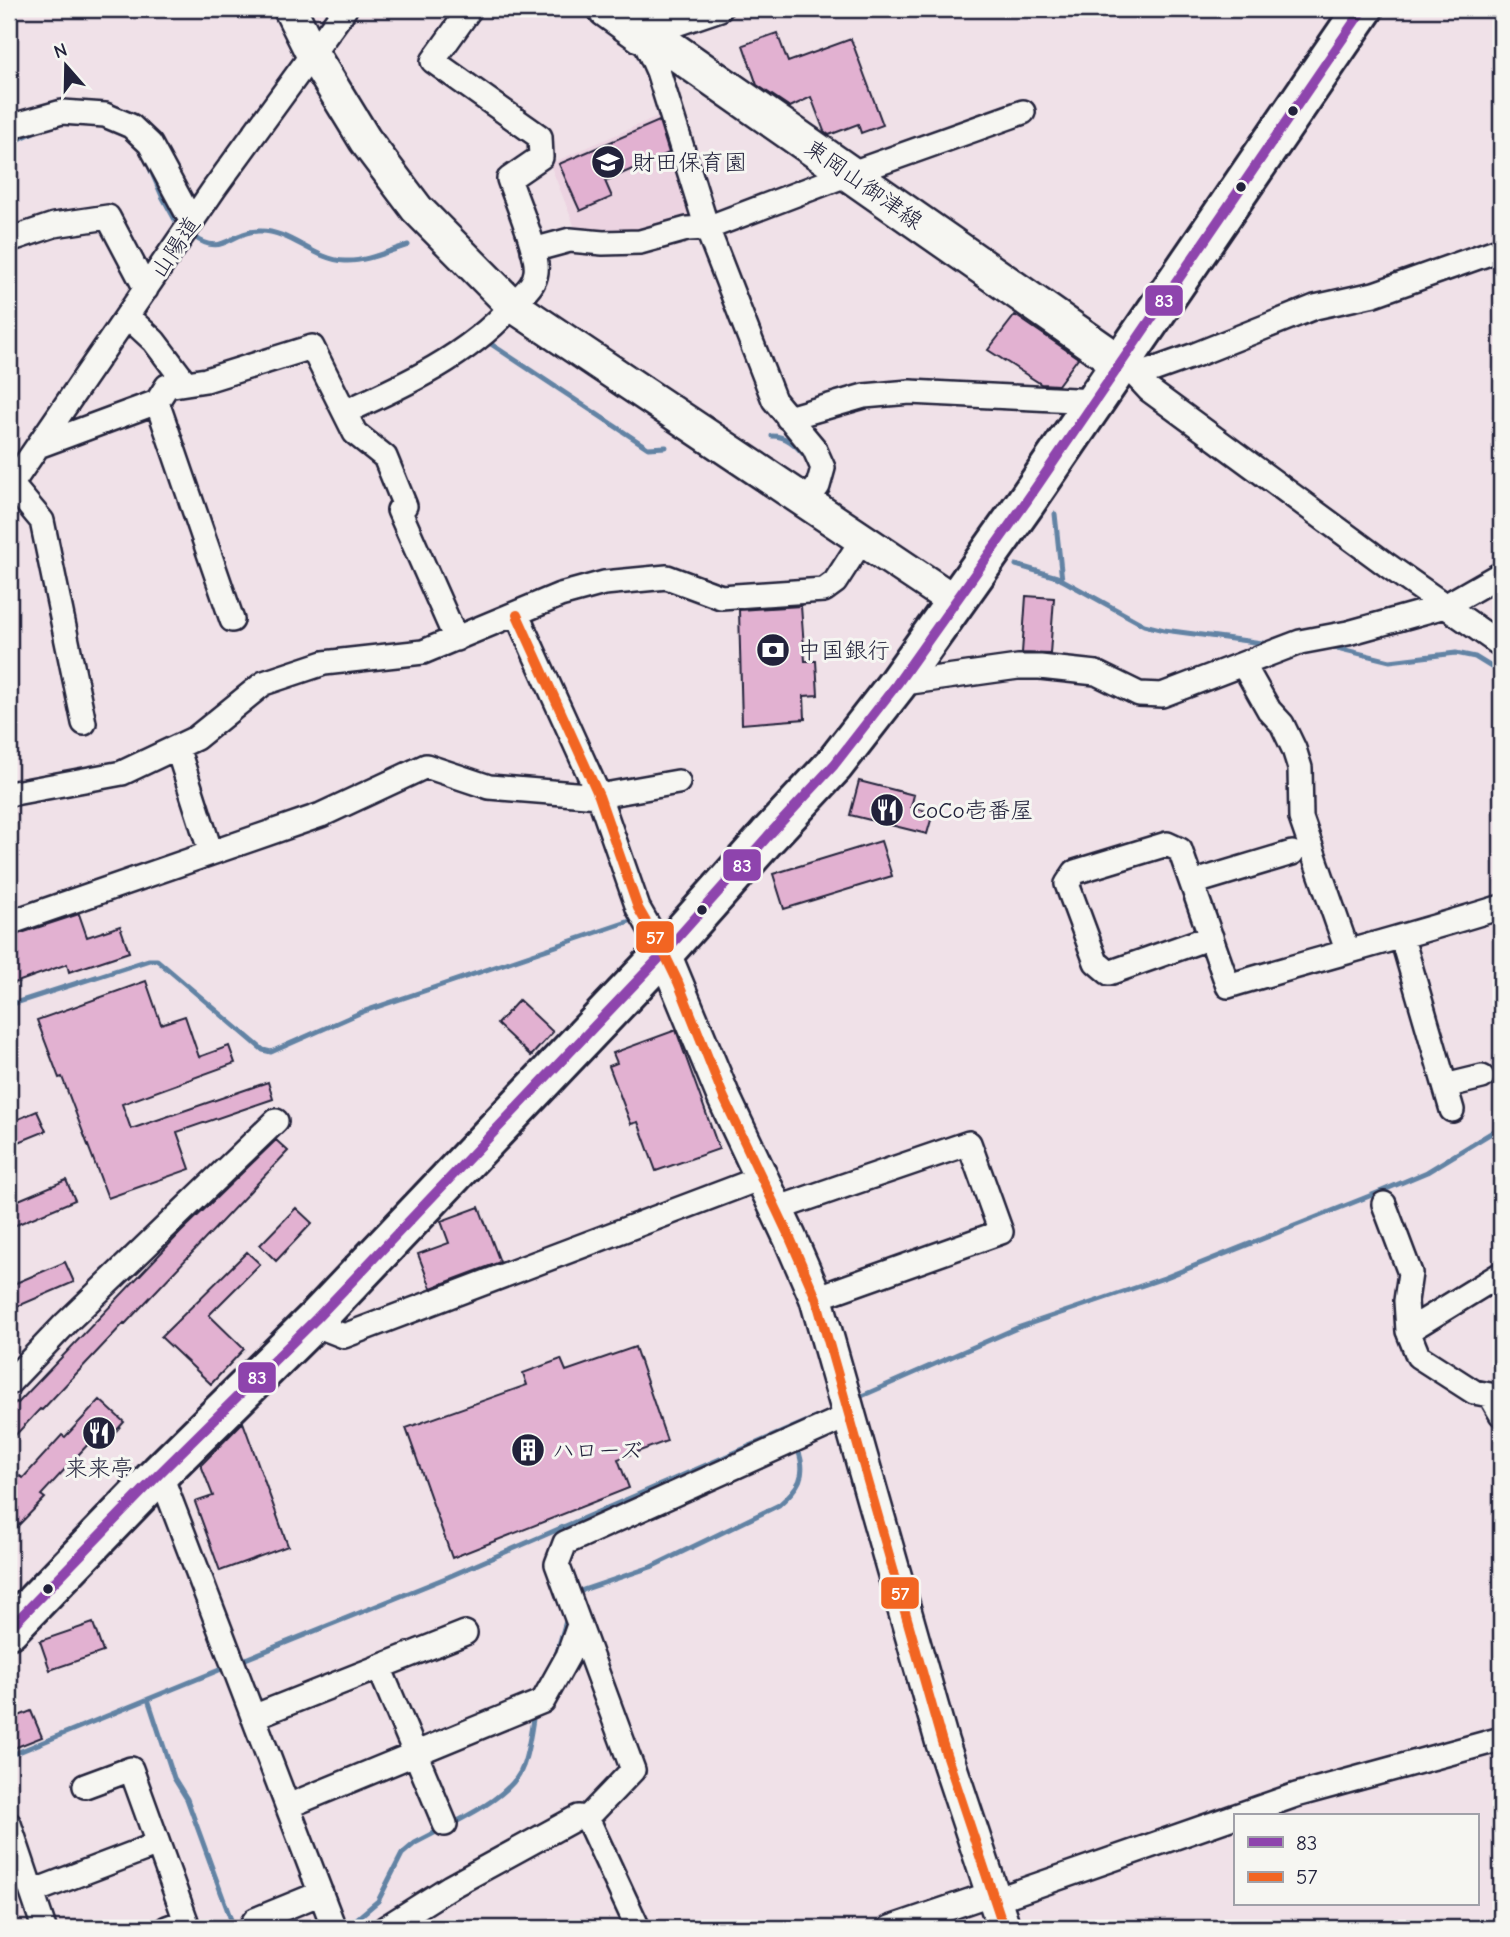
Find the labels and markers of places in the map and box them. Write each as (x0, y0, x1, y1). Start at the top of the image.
unlabelled marker (1286, 104, 1300, 118)
school or university icon: 財田保育園 (589, 143, 627, 181)
place label: 財田保育園 (632, 149, 747, 176)
unlabelled marker (1234, 180, 1248, 194)
bank icon: 中国銀行 (754, 631, 792, 669)
place label: 中国銀行 (798, 637, 890, 664)
restaurant icon: CoCo壱番屋 (868, 791, 906, 829)
place label: CoCo壱番屋 (912, 797, 1034, 824)
unlabelled marker (695, 903, 709, 917)
restaurant icon: 来来亭 (80, 1414, 118, 1452)
building icon: ハローズ (509, 1431, 547, 1469)
place label: ハローズ (552, 1437, 642, 1464)
place label: 来来亭 (65, 1455, 134, 1482)
unlabelled marker (41, 1582, 55, 1596)

